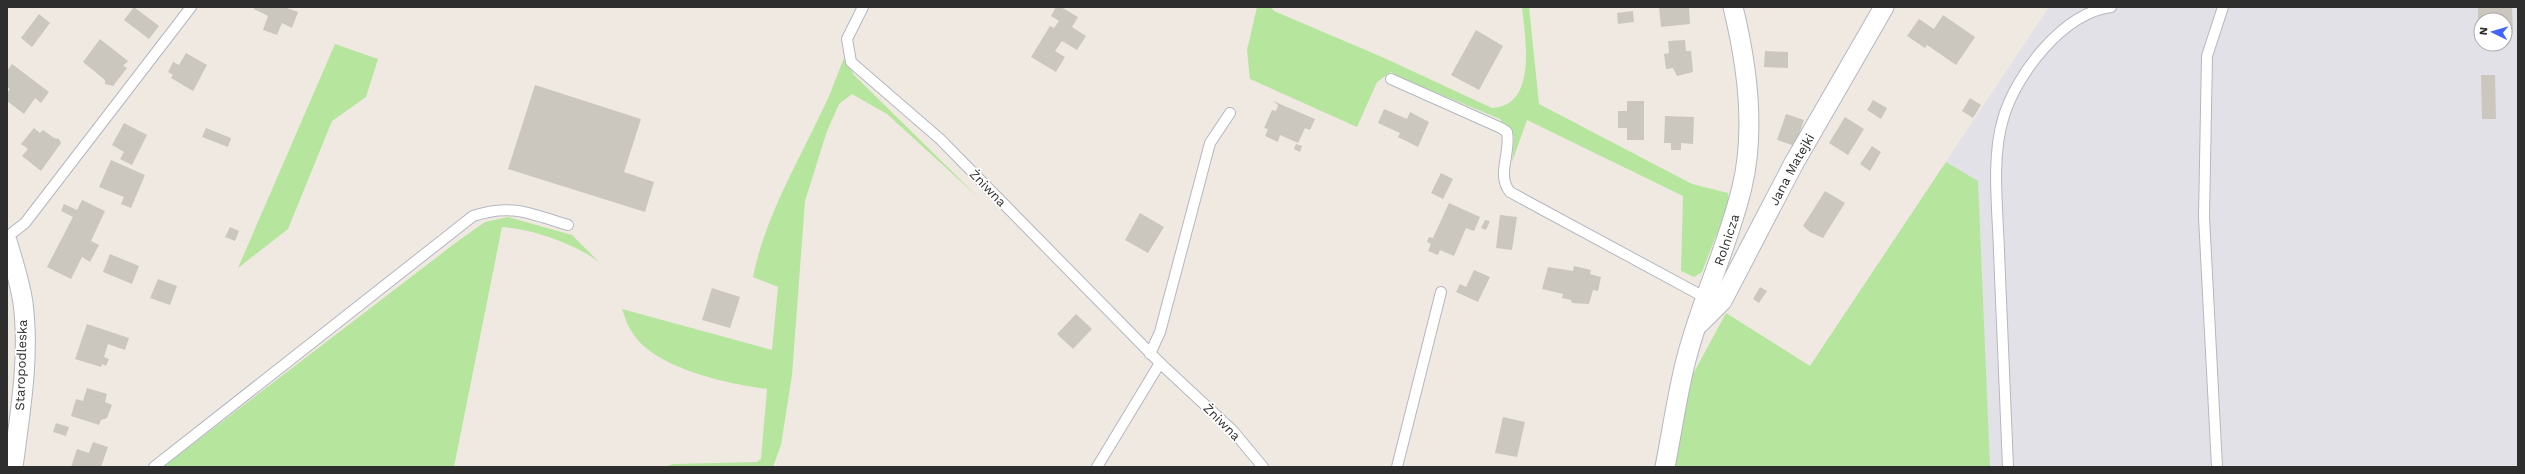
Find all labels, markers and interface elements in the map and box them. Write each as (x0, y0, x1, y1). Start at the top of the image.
north arrow (2473, 12, 2513, 52)
text: N (2477, 27, 2490, 36)
street label: Jana Matejki (1766, 131, 1817, 208)
street label: Żniwna (967, 166, 1010, 210)
street label: Rolnicza (1710, 212, 1742, 267)
street label: Staropodleska (12, 319, 30, 411)
street label: Żniwna (1200, 400, 1244, 444)

